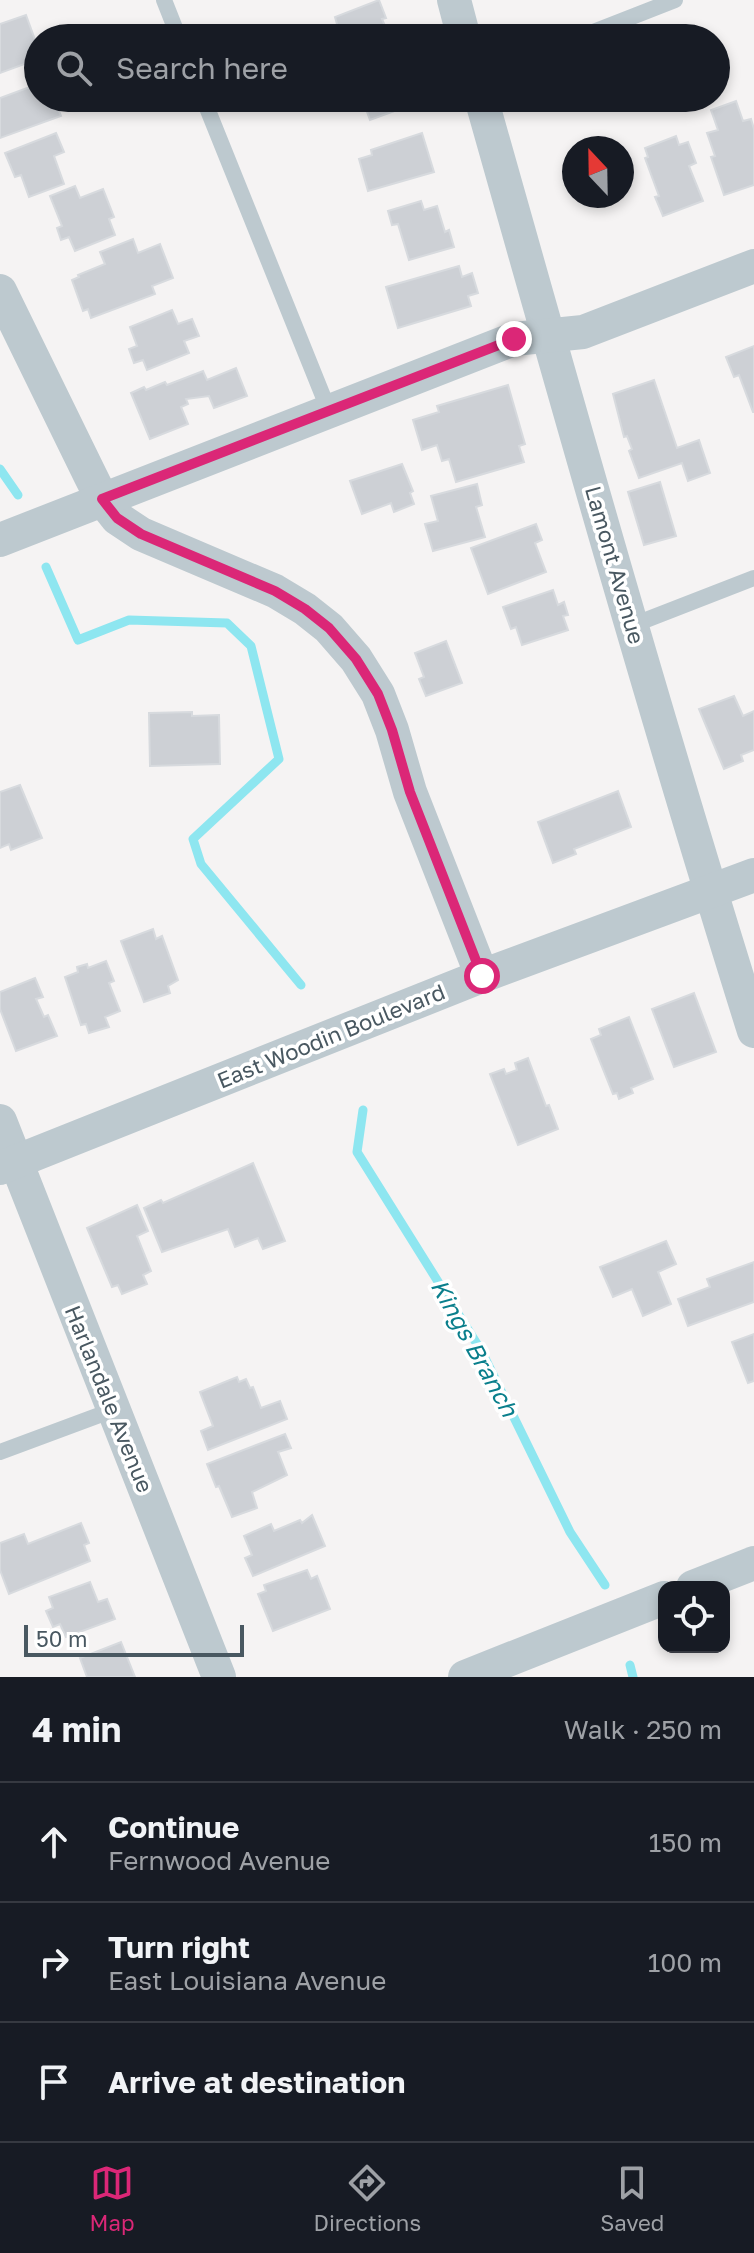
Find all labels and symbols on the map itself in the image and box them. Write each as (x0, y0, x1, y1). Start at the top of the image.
north arrow (562, 136, 634, 208)
route end (496, 321, 532, 357)
street label: Lamont Avenue (580, 483, 651, 647)
route start (464, 958, 500, 994)
street label: East Woodin Boulevard (213, 977, 449, 1094)
water label: Kings Branch (425, 1274, 526, 1423)
street label: Harlandale Avenue (60, 1301, 159, 1496)
scale bar (24, 1621, 244, 1657)

